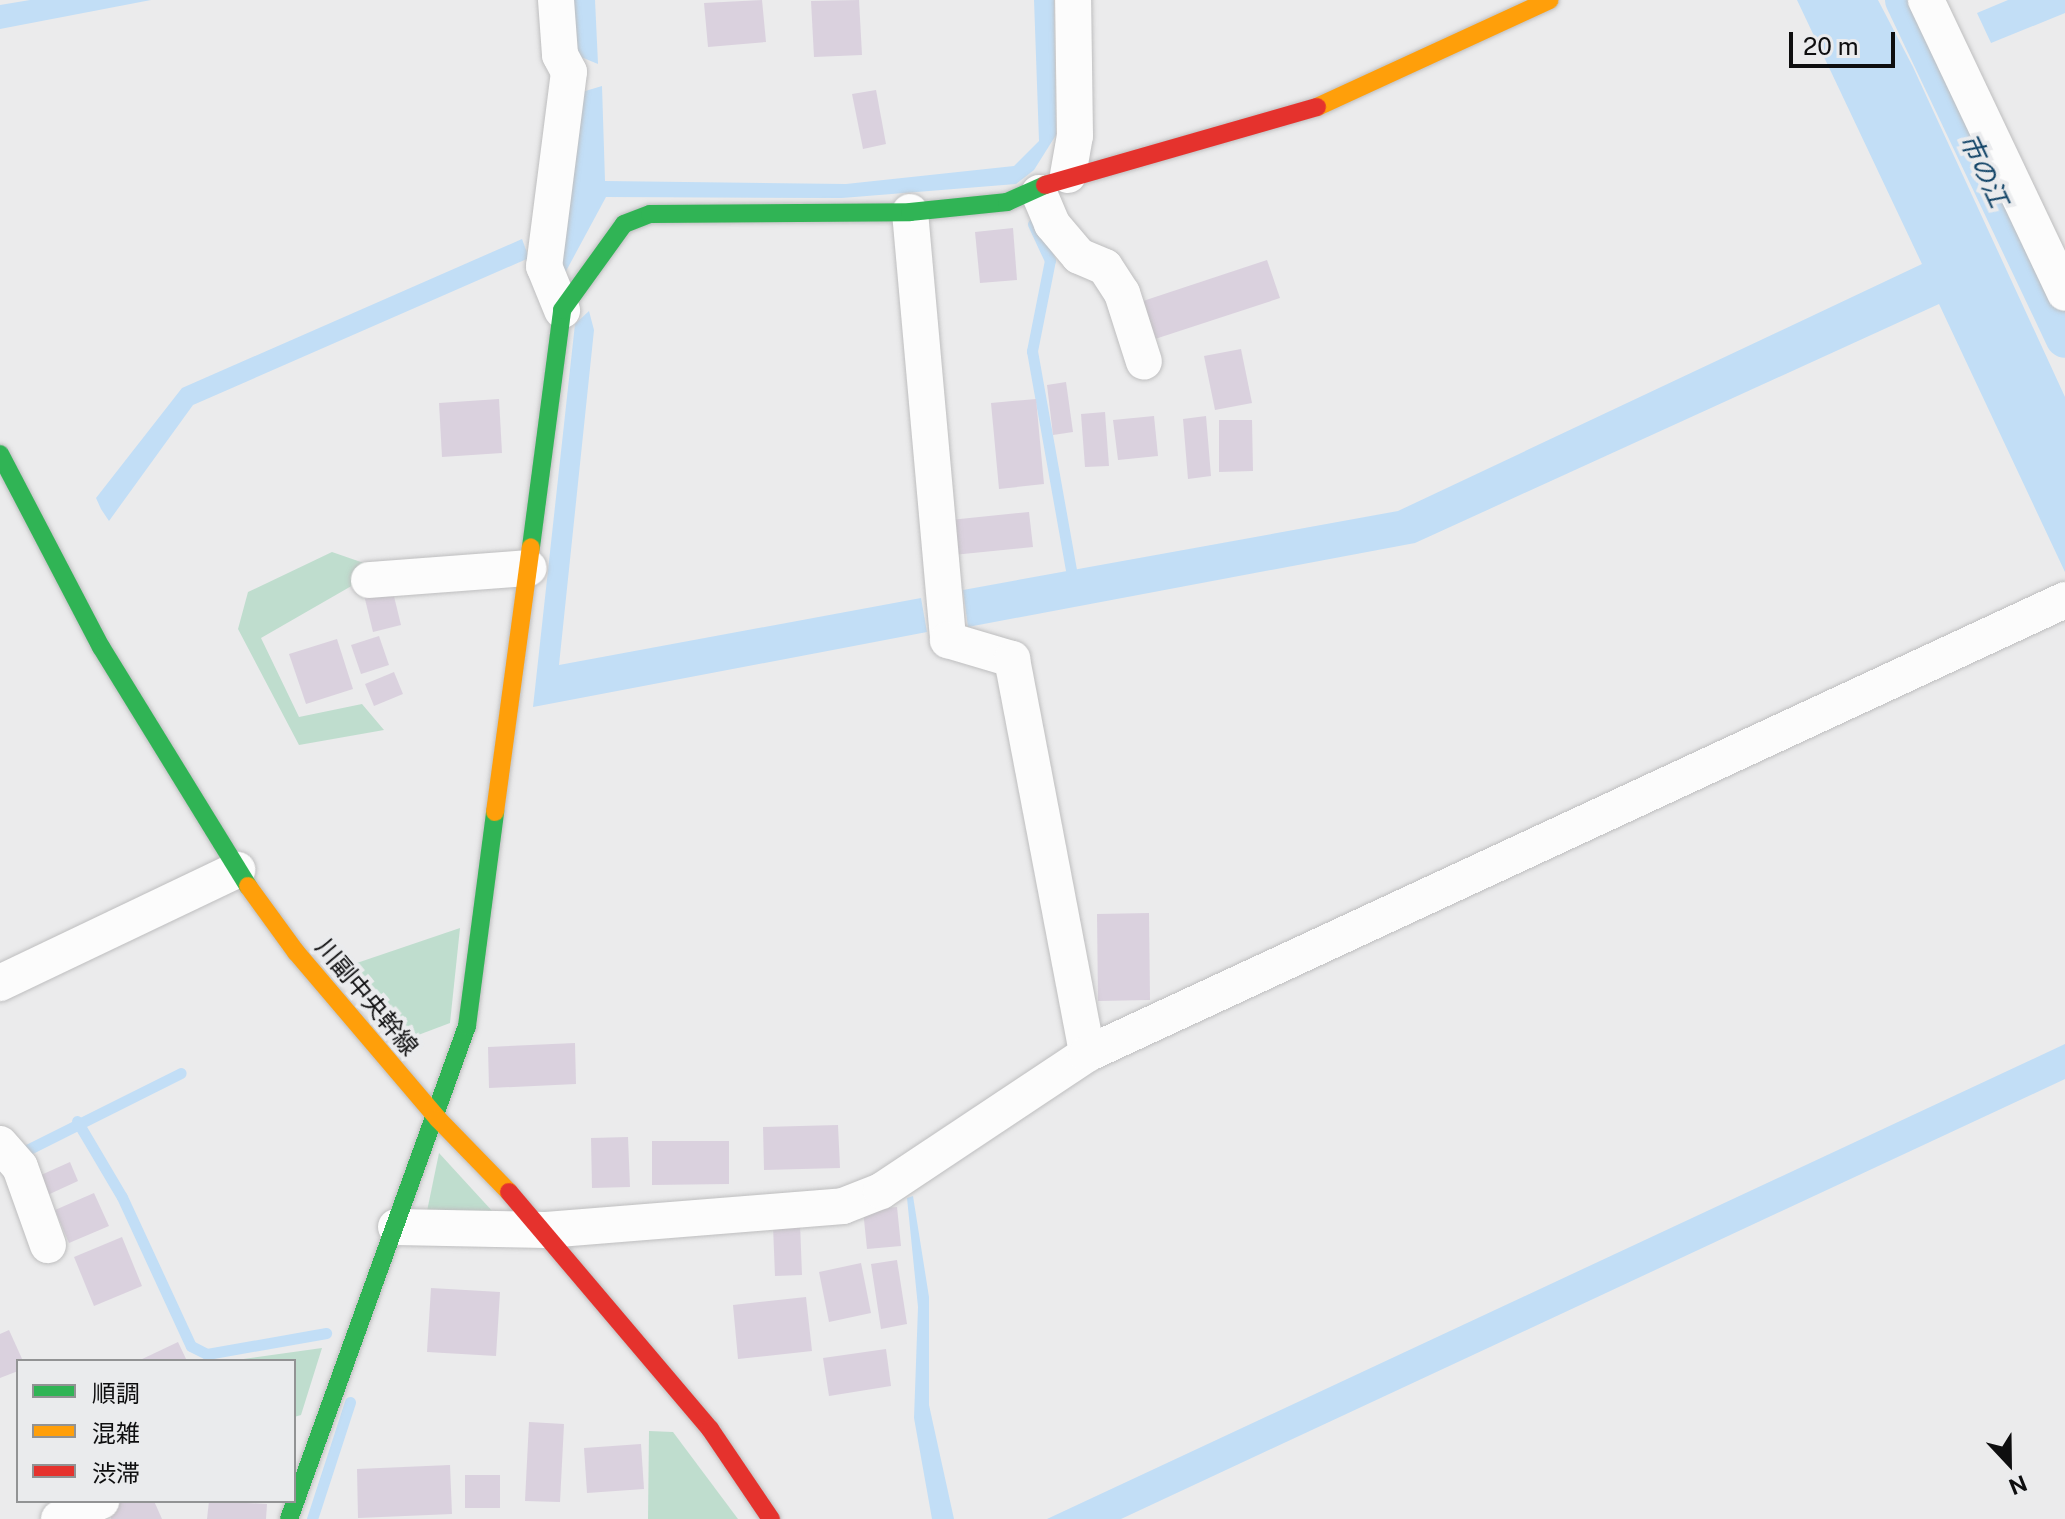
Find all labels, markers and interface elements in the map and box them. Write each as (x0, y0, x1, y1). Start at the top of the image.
scale bar (1793, 16, 1899, 66)
text: 20 m (1803, 32, 1859, 60)
water label: 市の江 (1953, 128, 2015, 212)
street label: 川副中央幹線 (310, 933, 424, 1061)
legend (16, 1359, 296, 1503)
text: 順調 (92, 1379, 140, 1407)
text: 混雑 (92, 1419, 140, 1447)
north arrow (1969, 1423, 2049, 1503)
text: 渋滞 (92, 1459, 140, 1487)
text: N (2005, 1470, 2031, 1501)

